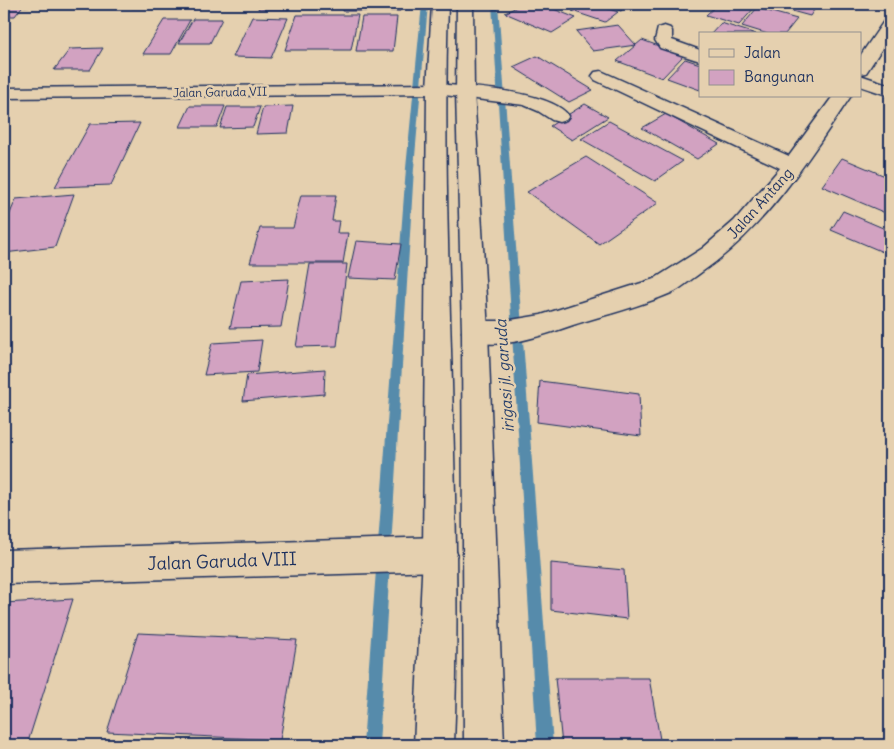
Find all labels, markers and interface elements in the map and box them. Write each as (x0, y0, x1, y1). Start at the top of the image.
legend (699, 32, 862, 98)
text: Jalan (744, 43, 781, 62)
text: Bangunan (744, 67, 814, 86)
street label: Jalan Garuda VII (173, 84, 267, 100)
street label: Jalan Antang (723, 163, 797, 243)
water label: irigasi jl. garuda (490, 318, 518, 433)
street label: Jalan Garuda VIII (147, 547, 297, 575)

